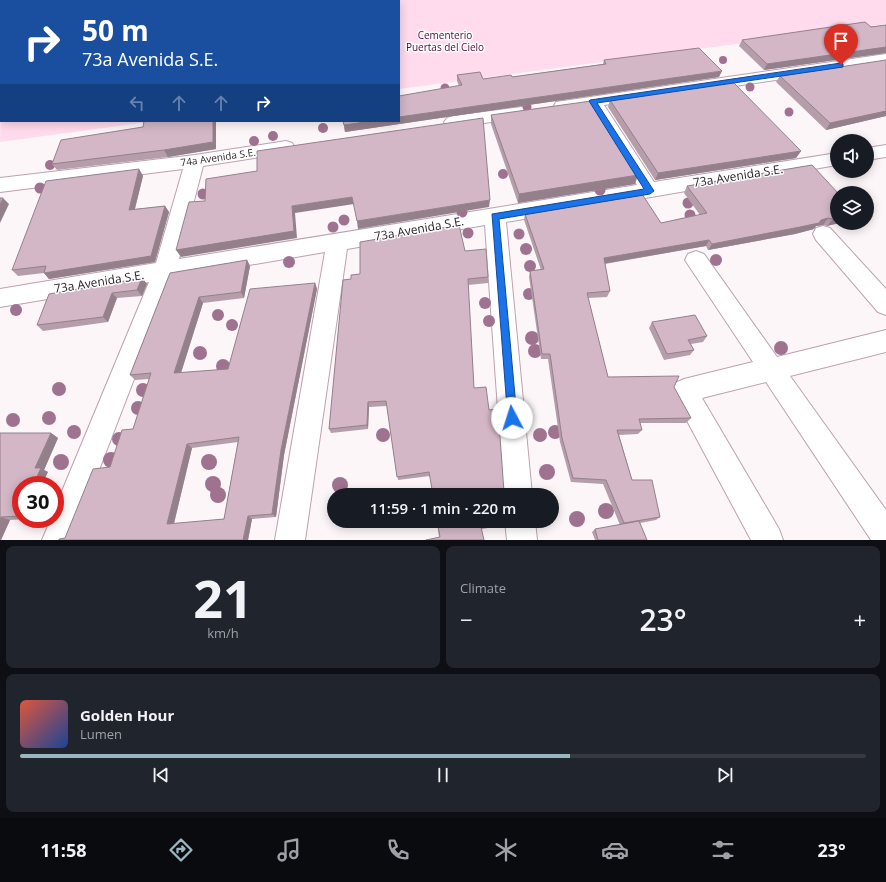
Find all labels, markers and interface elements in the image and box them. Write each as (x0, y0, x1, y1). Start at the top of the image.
text: 50 m (82, 11, 149, 49)
icon: right (16, 16, 68, 68)
pin (824, 24, 858, 65)
park label: Cementerio Puertas del Cielo (406, 28, 484, 54)
icon: arrive (830, 30, 852, 52)
text: 73a Avenida S.E. (82, 47, 218, 71)
icon: left (126, 92, 148, 114)
icon: ahead (168, 92, 190, 114)
icon: ahead (210, 92, 232, 114)
icon: right (252, 92, 274, 114)
map controls (830, 134, 874, 230)
button: sound (830, 134, 874, 178)
street label: 74a Avenida S.E. (180, 145, 256, 169)
street label: 73a Avenida S.E. (692, 160, 784, 191)
button: layers (830, 186, 874, 230)
street label: 73a Avenida S.E. (373, 212, 465, 245)
street label: 73a Avenida S.E. (53, 266, 145, 297)
position arrow (491, 397, 533, 439)
speed limit sign: 30 (12, 476, 64, 528)
text: 11:59 · 1 min · 220 m (370, 498, 516, 518)
text: 21 (193, 562, 253, 633)
text: Climate (460, 579, 506, 597)
text: 23° (639, 599, 687, 640)
text: − (460, 604, 473, 634)
text: + (853, 604, 866, 634)
text: km/h (207, 624, 239, 642)
text: Golden Hour (80, 705, 174, 725)
text: Lumen (80, 725, 122, 743)
icon: previous (150, 764, 172, 786)
icon: pause (432, 764, 454, 786)
icon: next (714, 764, 736, 786)
icon: directions (167, 836, 195, 864)
icon: music (275, 836, 303, 864)
icon: phone (384, 836, 412, 864)
icon: climate (492, 836, 520, 864)
icon: car (601, 836, 629, 864)
icon: filters (709, 836, 737, 864)
text: 11:58 (40, 838, 87, 862)
text: 23° (817, 838, 846, 862)

